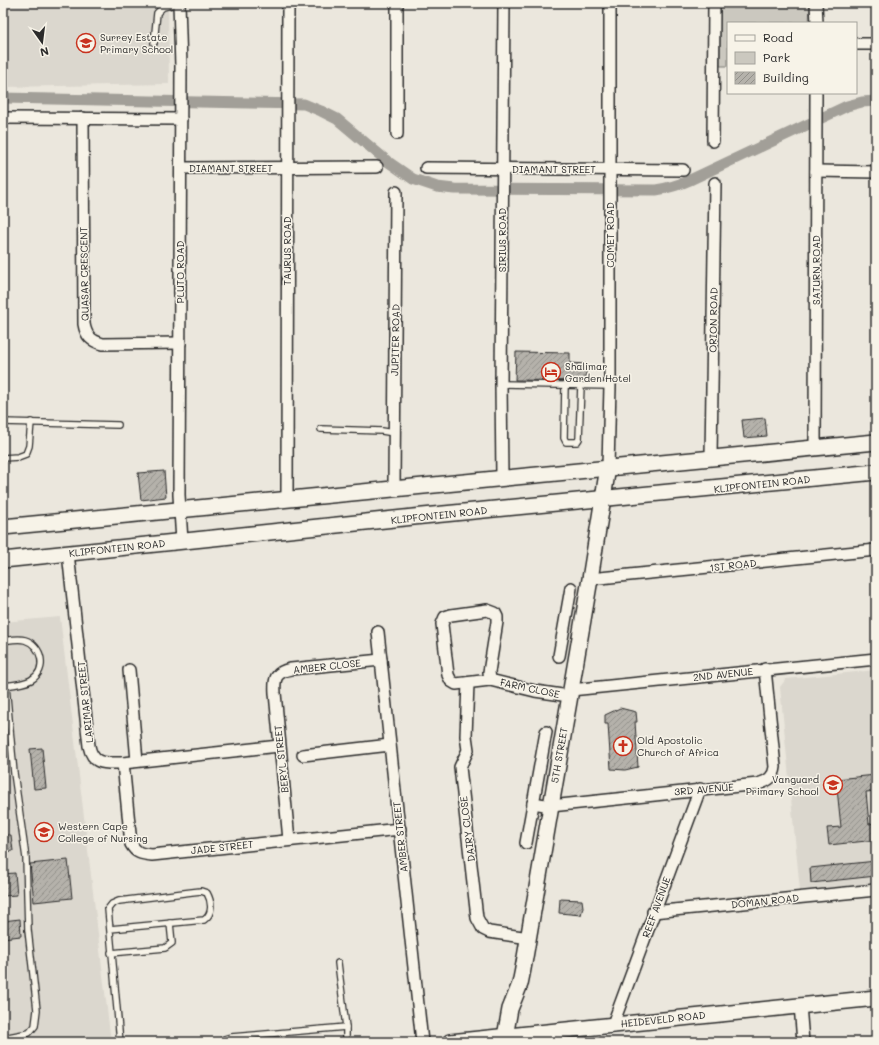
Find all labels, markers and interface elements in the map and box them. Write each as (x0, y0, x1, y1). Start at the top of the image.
north arrow (22, 22, 62, 62)
legend (727, 22, 857, 94)
text: Road (763, 29, 793, 45)
place label: Surrey Estate Primary School (100, 30, 173, 56)
school or university icon: Surrey Estate Primary School (75, 32, 97, 54)
text: N (39, 44, 50, 60)
text: Park (763, 49, 790, 65)
text: Building (763, 69, 809, 85)
street label: DIAMANT STREET (189, 161, 273, 175)
street label: DIAMANT STREET (512, 162, 596, 176)
street label: COMET ROAD (603, 202, 617, 268)
street label: SIRIUS ROAD (495, 208, 509, 272)
street label: TAURUS ROAD (280, 216, 294, 286)
street label: QUASAR CRESCENT (76, 226, 92, 321)
street label: SATURN ROAD (809, 235, 823, 305)
street label: PLUTO ROAD (173, 240, 187, 303)
street label: ORION ROAD (705, 287, 721, 353)
street label: JUPITER ROAD (387, 304, 403, 376)
place label: Shalimar Garden Hotel (565, 359, 631, 385)
hotel icon: Shalimar Garden Hotel (540, 361, 562, 383)
street label: KLIPFONTEIN ROAD (713, 472, 811, 496)
street label: KLIPFONTEIN ROAD (390, 503, 488, 527)
street label: KLIPFONTEIN ROAD (68, 536, 166, 560)
street label: 1ST ROAD (709, 556, 757, 574)
street label: AMBER CLOSE (292, 655, 362, 677)
street label: LARIMAR STREET (74, 660, 96, 744)
street label: 2ND AVENUE (692, 664, 754, 684)
street label: FARM CLOSE (499, 675, 561, 701)
street label: BERYL STREET (270, 724, 292, 794)
street label: 5TH STREET (547, 726, 571, 784)
place label: Old Apostolic Church of Africa (637, 733, 719, 759)
church icon: Old Apostolic Church of Africa (612, 735, 634, 757)
place label: Vanguard Primary School (746, 772, 819, 798)
school or university icon: Vanguard Primary School (822, 774, 844, 796)
street label: 3RD AVENUE (674, 779, 735, 799)
street label: DAIRY CLOSE (456, 795, 478, 863)
street label: AMBER STREET (389, 801, 411, 873)
place label: Western Cape College of Nursing (58, 819, 148, 845)
school or university icon: Western Cape College of Nursing (33, 821, 55, 843)
street label: JADE STREET (190, 837, 254, 857)
street label: REEF AVENUE (638, 874, 674, 939)
street label: DOMAN ROAD (730, 890, 800, 912)
street label: HEIDEVELD ROAD (620, 1008, 706, 1030)

